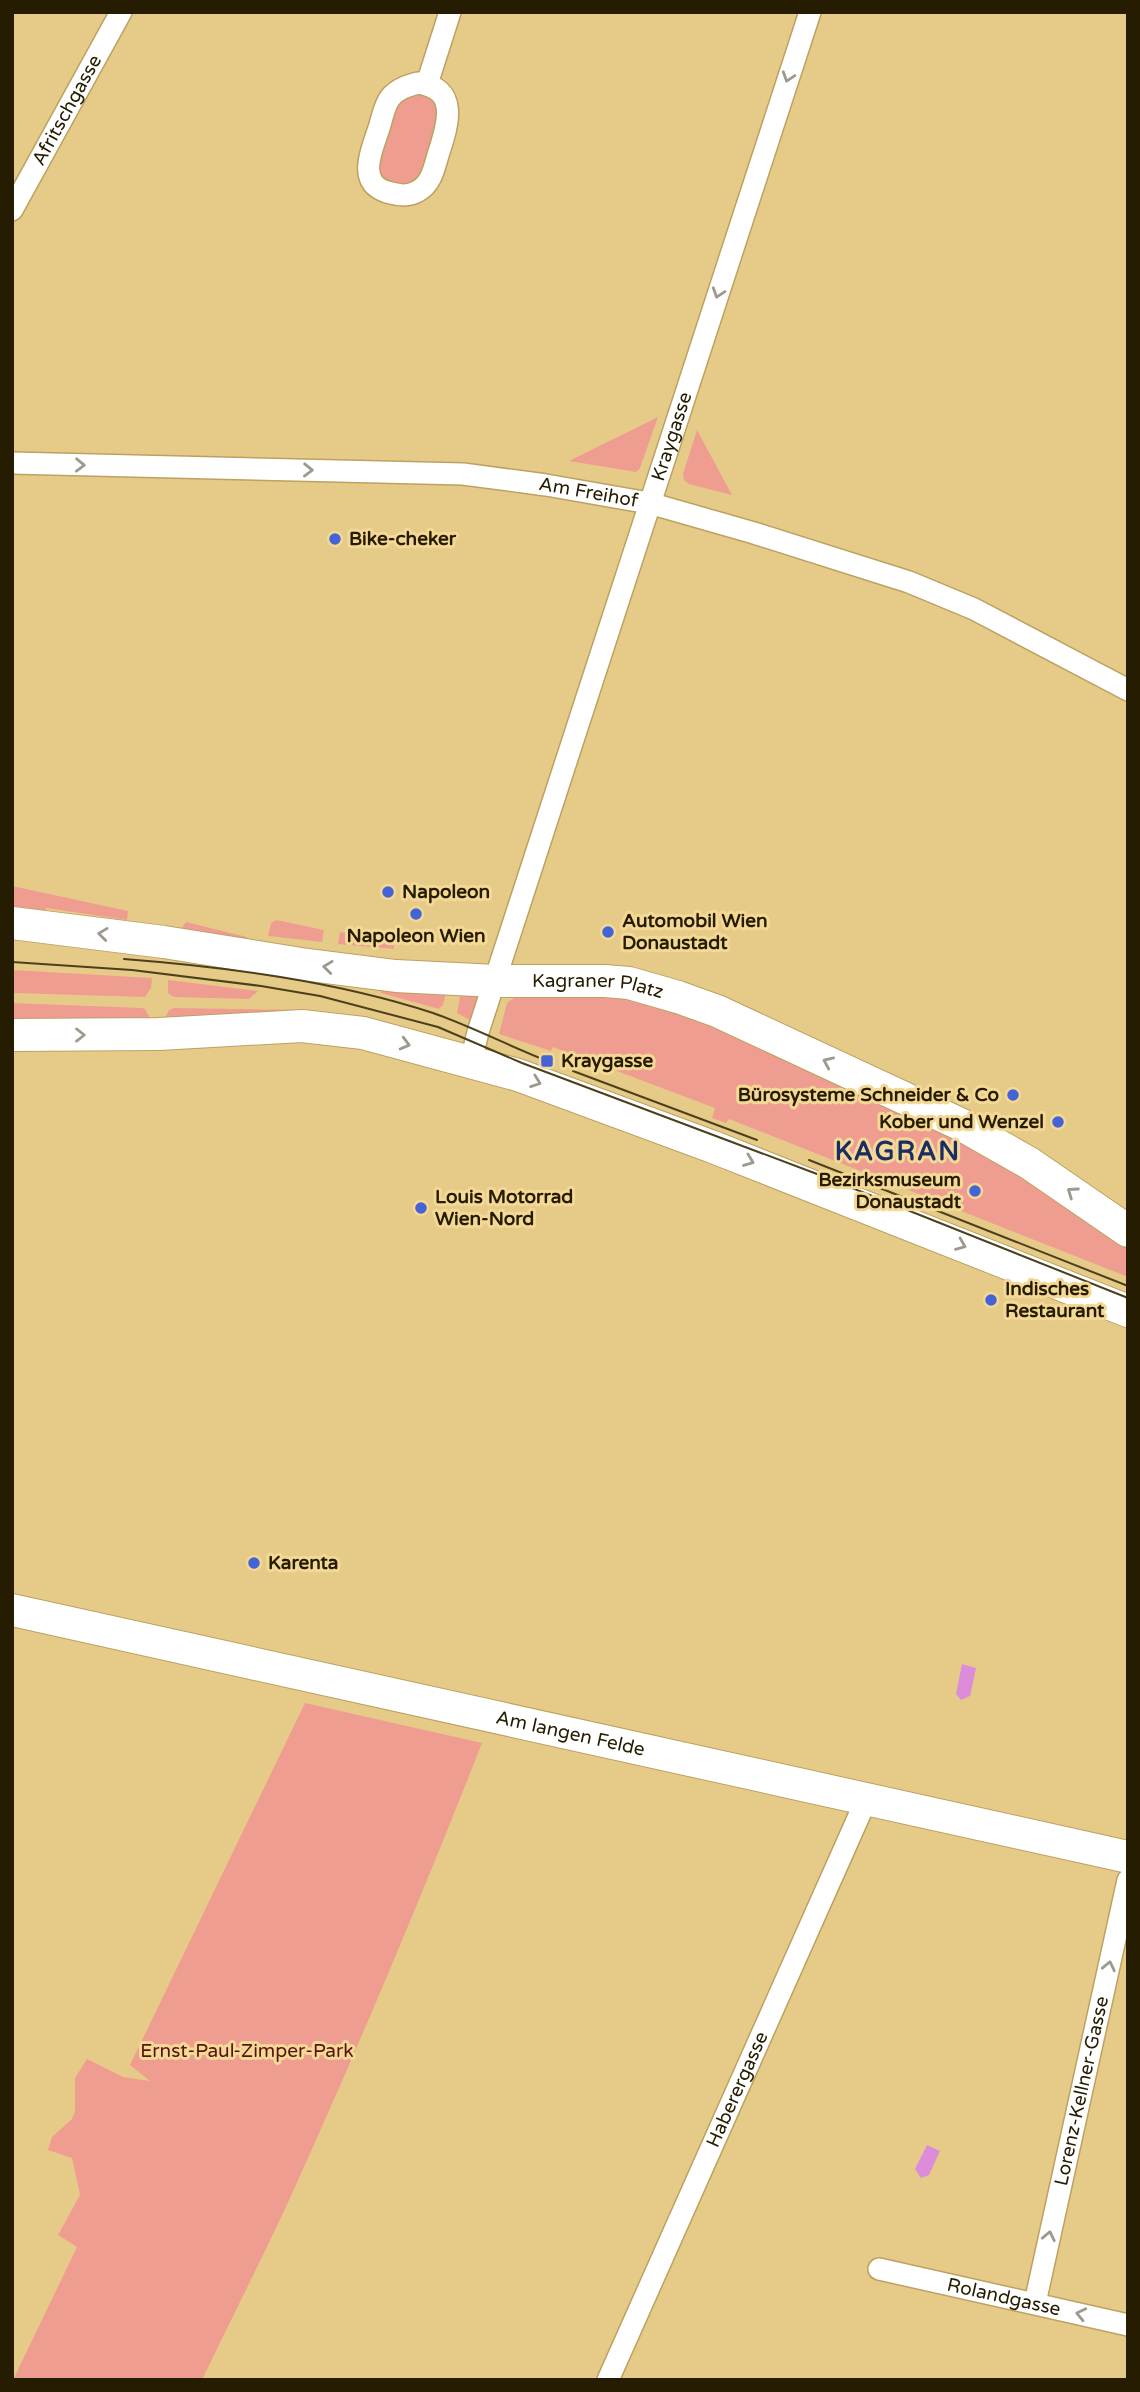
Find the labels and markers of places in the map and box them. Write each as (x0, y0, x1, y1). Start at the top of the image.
place label: Bike-cheker (349, 528, 457, 550)
marker: Bike-cheker (327, 531, 343, 547)
place label: Napoleon (402, 881, 490, 904)
marker: Napoleon (380, 884, 396, 900)
marker: Napoleon Wien (408, 906, 424, 922)
place label: Automobil Wien Donaustadt (622, 910, 768, 954)
marker: Automobil Wien Donaustadt (600, 924, 616, 940)
place label: Napoleon Wien (346, 925, 486, 948)
place label: Kraygasse (561, 1050, 653, 1073)
marker: Kraygasse (539, 1053, 555, 1069)
place label: Bürosysteme Schneider & Co (738, 1084, 999, 1107)
marker: Bürosysteme Schneider & Co (1005, 1087, 1021, 1103)
place label: Kober und Wenzel (879, 1111, 1044, 1133)
marker: Kober und Wenzel (1050, 1114, 1066, 1130)
place label: Bezirksmuseum Donaustadt (818, 1169, 962, 1213)
marker: Bezirksmuseum Donaustadt (967, 1183, 983, 1199)
place label: Louis Motorrad Wien-Nord (435, 1186, 573, 1230)
marker: Louis Motorrad Wien-Nord (413, 1200, 429, 1216)
place label: Indisches Restaurant (1005, 1278, 1105, 1322)
marker: Indisches Restaurant (983, 1292, 999, 1308)
place label: Karenta (268, 1552, 338, 1574)
marker: Karenta (246, 1555, 262, 1571)

